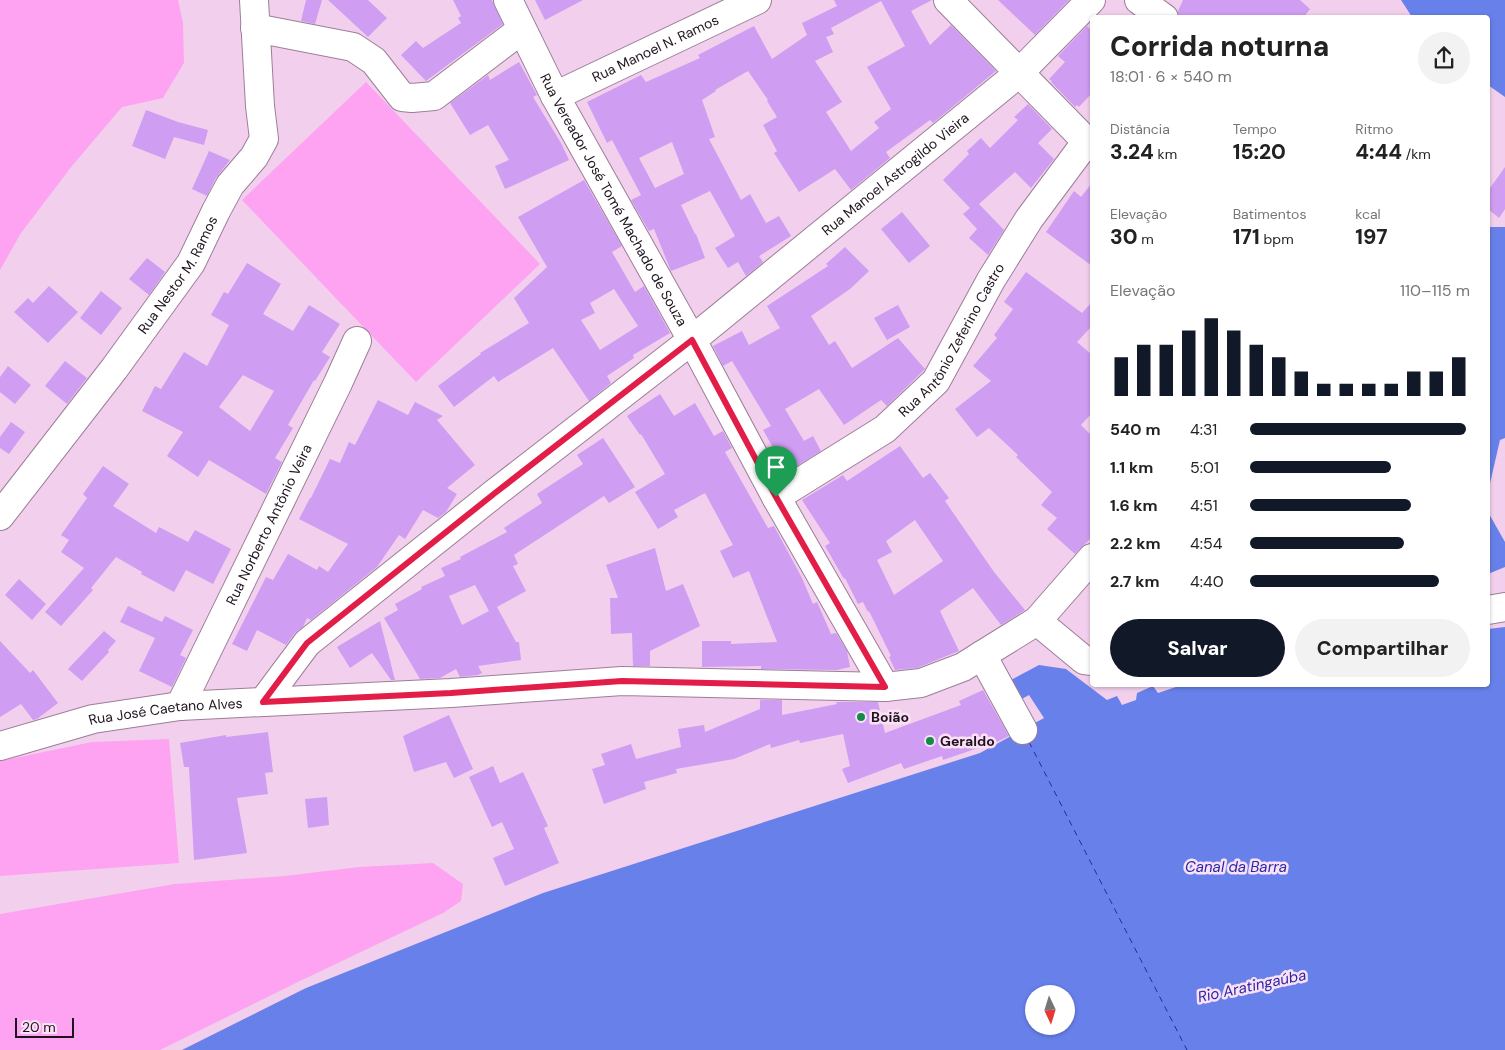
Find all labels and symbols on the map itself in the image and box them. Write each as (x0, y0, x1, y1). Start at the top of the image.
street label: Rua Manoel N. Ramos (589, 11, 721, 86)
street label: Rua Vereador José Tomé Machado de Souza (536, 70, 691, 329)
street label: Rua Manoel Astrogildo Vieira (818, 109, 973, 239)
street label: Rua Nestor M. Ramos (134, 213, 221, 337)
street label: Rua Antônio Zeferino Castro (895, 260, 1008, 421)
street label: Rua Norberto Antônio Veira (222, 441, 316, 608)
pin (755, 446, 797, 497)
street label: Rua José Caetano Alves (86, 694, 243, 729)
place label: Boião (871, 708, 909, 726)
marker: Boião (855, 711, 867, 723)
place label: Geraldo (940, 732, 995, 750)
marker: Geraldo (924, 735, 936, 747)
water label: Canal da Barra (1185, 857, 1287, 877)
water label: Rio Aratingaúba (1196, 965, 1308, 1007)
north arrow (1025, 985, 1075, 1035)
scale bar (15, 1015, 74, 1038)

